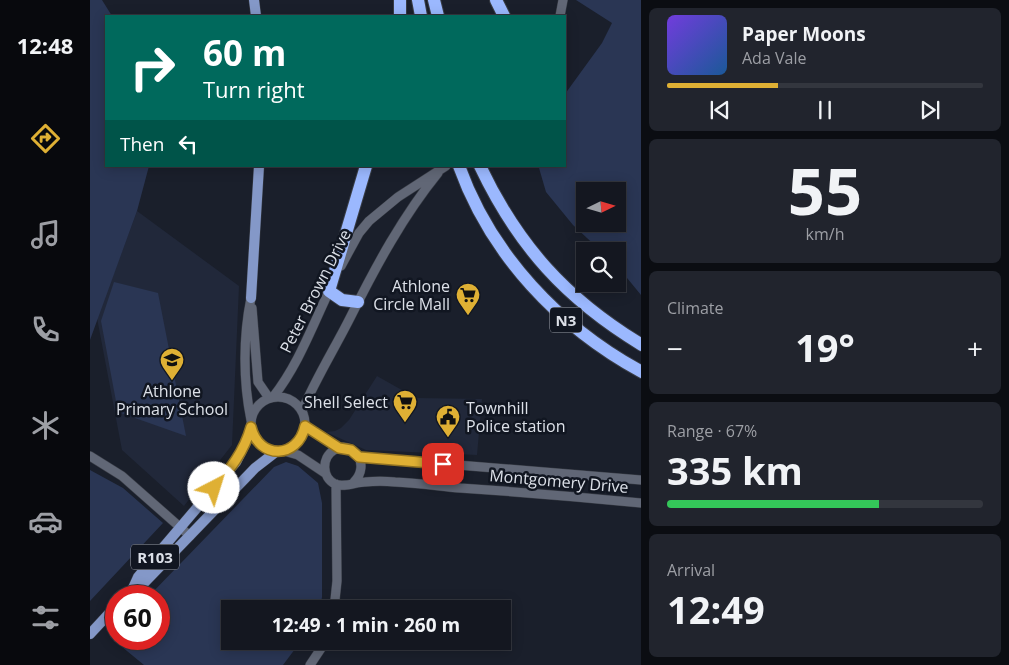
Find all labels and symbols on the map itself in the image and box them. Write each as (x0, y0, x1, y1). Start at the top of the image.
north arrow (576, 182, 626, 232)
street label: Peter Brown Drive (274, 225, 356, 357)
place label: Athlone Circle Mall (373, 275, 450, 315)
supermarket icon: Athlone Circle Mall (455, 282, 481, 316)
road number: N3 (550, 308, 582, 332)
school or university icon: Athlone Primary School (159, 347, 185, 381)
place label: Athlone Primary School (116, 380, 228, 420)
supermarket icon: Shell Select (392, 389, 418, 423)
place label: Shell Select (304, 391, 388, 413)
place label: Townhill Police station (466, 397, 566, 437)
public building icon: Townhill Police station (435, 404, 461, 438)
pin (422, 443, 464, 485)
position arrow (187, 461, 239, 513)
street label: Montgomery Drive (489, 464, 629, 498)
road number: R103 (131, 544, 179, 570)
speed limit sign: 60 (105, 585, 170, 650)

